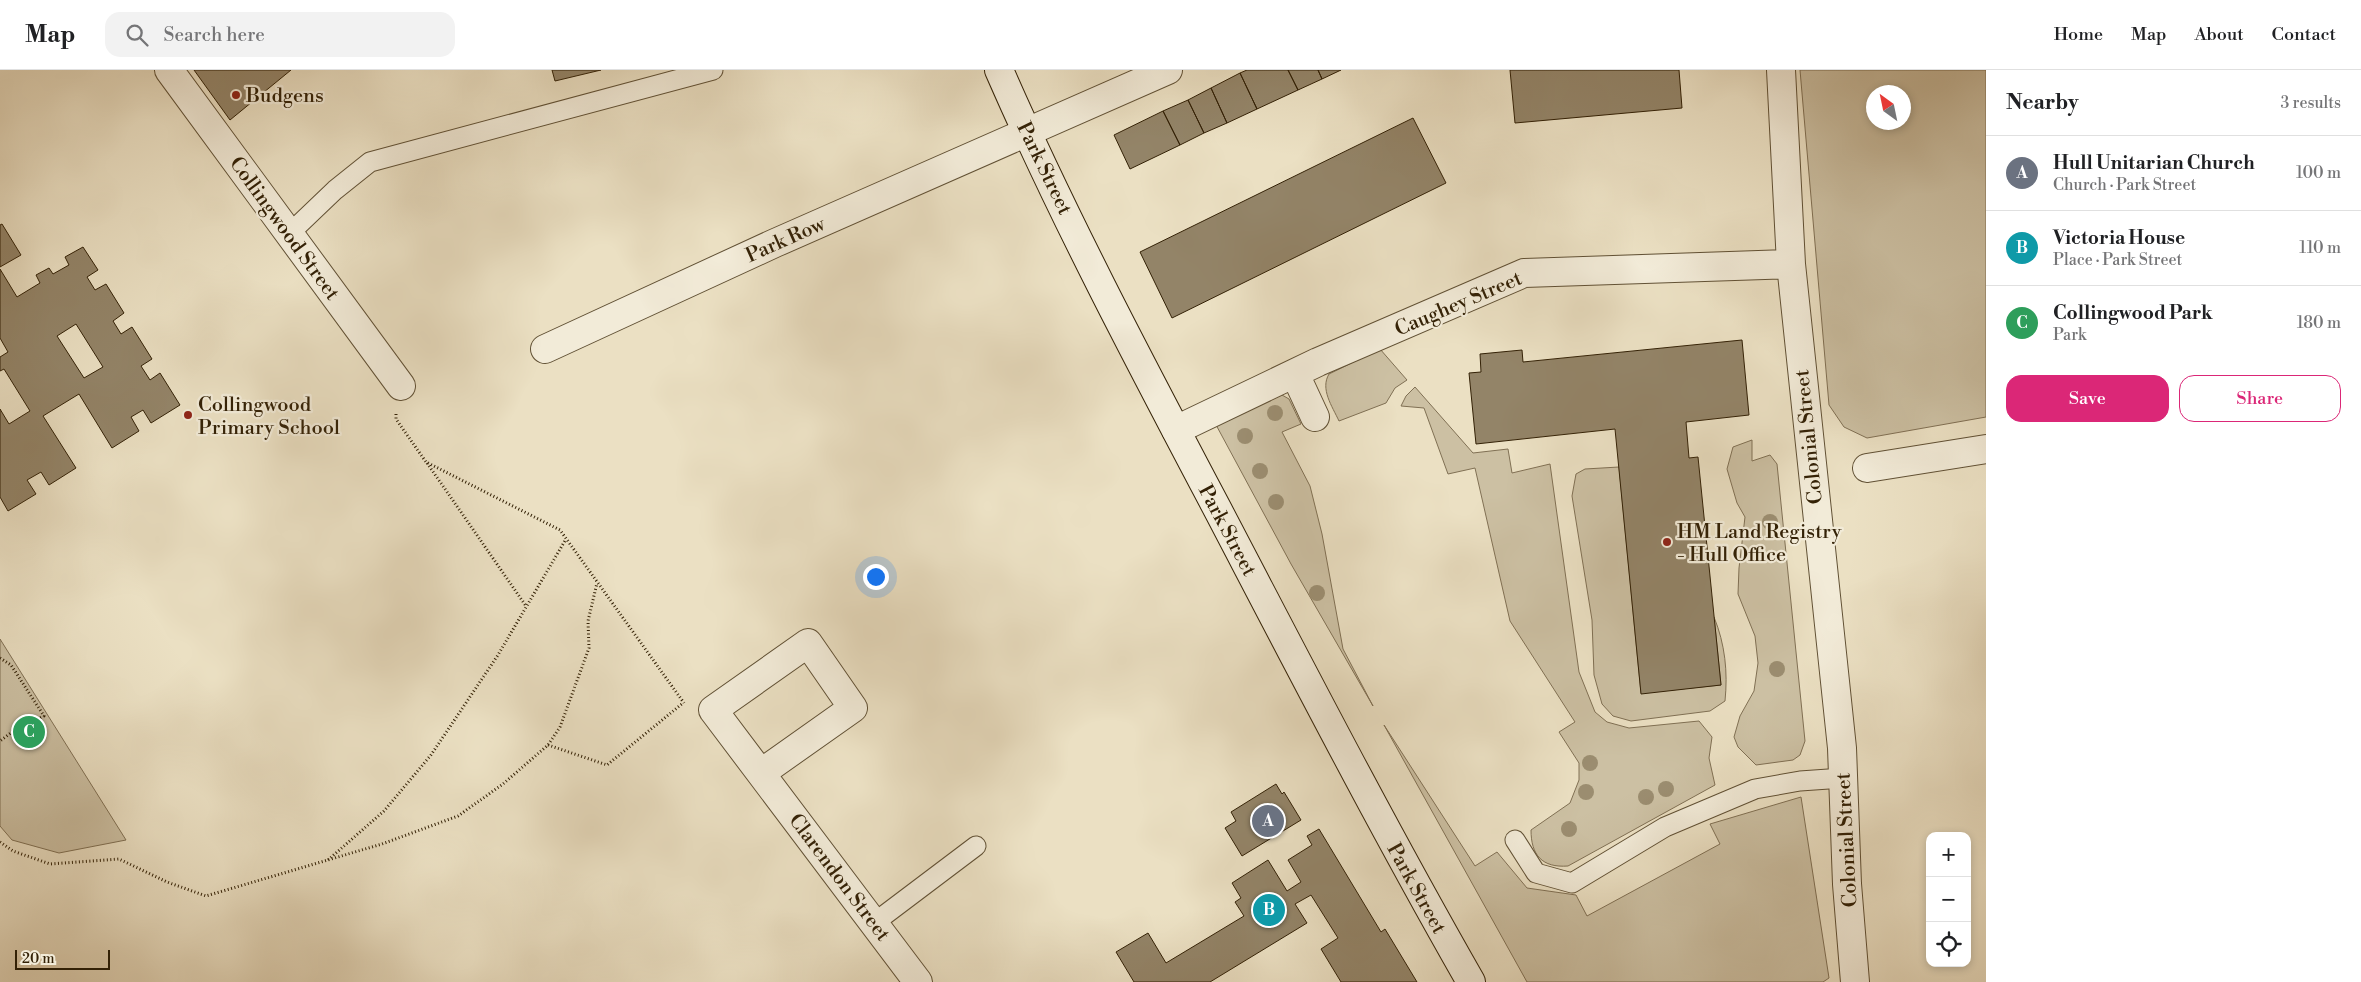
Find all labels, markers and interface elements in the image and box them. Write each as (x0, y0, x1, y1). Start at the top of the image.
search box (105, 12, 455, 57)
text: Map (25, 20, 75, 50)
icon: search (123, 21, 151, 49)
text: Search here (163, 23, 265, 47)
text: Home (2054, 23, 2103, 46)
text: Map (2131, 23, 2167, 46)
text: About (2195, 23, 2244, 46)
text: Contact (2272, 23, 2336, 46)
place label: Budgens (245, 84, 324, 109)
north arrow (1866, 85, 1911, 130)
marker: Budgens (230, 89, 242, 101)
text: Nearby (2006, 90, 2079, 116)
text: 3 results (2280, 93, 2341, 113)
street label: Park Street (1010, 118, 1077, 219)
text: Hull Unitarian Church (2053, 151, 2255, 175)
street label: Collingwood Street (223, 152, 344, 306)
text: A (2016, 163, 2028, 183)
text: 100 m (2296, 163, 2341, 183)
text: Church · Park Street (2053, 175, 2196, 195)
street label: Park Row (742, 211, 830, 269)
text: Victoria House (2053, 226, 2185, 250)
text: B (2016, 238, 2028, 258)
text: 110 m (2299, 238, 2341, 258)
text: Place · Park Street (2053, 250, 2182, 270)
street label: Caughey Street (1391, 266, 1526, 342)
text: Collingwood Park (2053, 301, 2213, 325)
text: C (2016, 313, 2028, 333)
text: 180 m (2297, 313, 2341, 333)
text: Park (2053, 325, 2086, 345)
street label: Colonial Street (1790, 368, 1829, 505)
button: Save (2006, 375, 2169, 422)
button: Share (2179, 375, 2341, 422)
place label: Collingwood Primary School (198, 393, 340, 441)
marker: Collingwood Primary School (182, 409, 194, 421)
street label: Park Street (1192, 481, 1261, 581)
place label: HM Land Registry - Hull Office (1677, 520, 1842, 568)
marker: HM Land Registry - Hull Office (1661, 536, 1673, 548)
your location (863, 564, 889, 590)
pin: C (13, 713, 45, 751)
street label: Colonial Street (1831, 772, 1864, 908)
pin: A (1252, 802, 1284, 840)
street label: Clarendon Street (783, 809, 895, 947)
map controls (1926, 832, 1971, 967)
button: + (1926, 832, 1971, 877)
street label: Park Street (1381, 839, 1451, 939)
button: − (1926, 877, 1971, 922)
pin: B (1253, 891, 1285, 929)
button: locate (1926, 922, 1971, 967)
scale bar (15, 947, 110, 970)
text: 20 m (22, 950, 54, 968)

